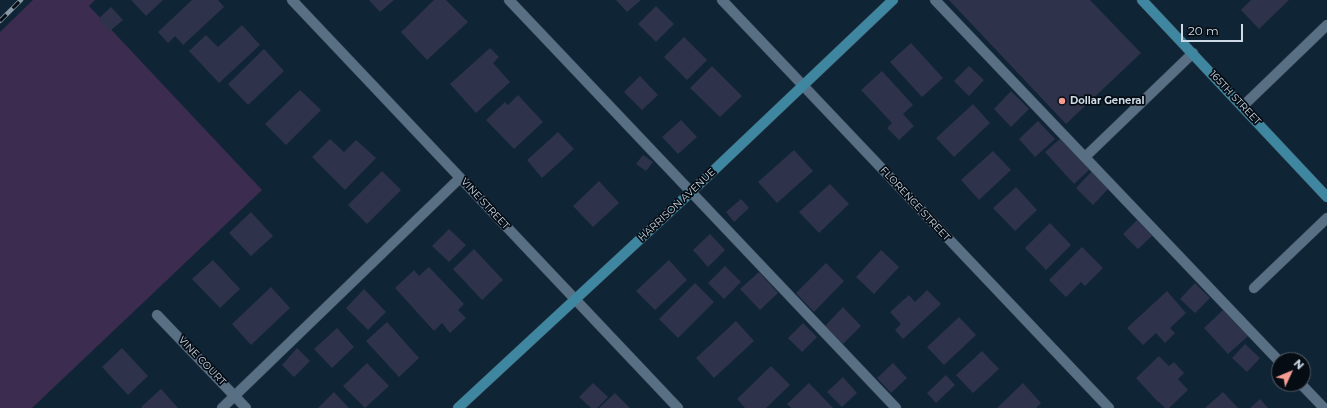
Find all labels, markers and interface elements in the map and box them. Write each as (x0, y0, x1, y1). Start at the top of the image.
scale bar (1183, 16, 1245, 42)
text: 20 m (1188, 23, 1219, 38)
street label: 165TH STREET (1207, 68, 1263, 128)
place label: Dollar General (1070, 95, 1145, 107)
marker: Dollar General (1057, 96, 1067, 106)
street label: FLORENCE STREET (878, 164, 952, 244)
street label: HARRISON AVENUE (636, 166, 718, 244)
street label: VINE STREET (458, 176, 512, 232)
street label: VINE COURT (176, 334, 228, 388)
north arrow (1271, 352, 1311, 392)
text: N (1291, 356, 1307, 372)

